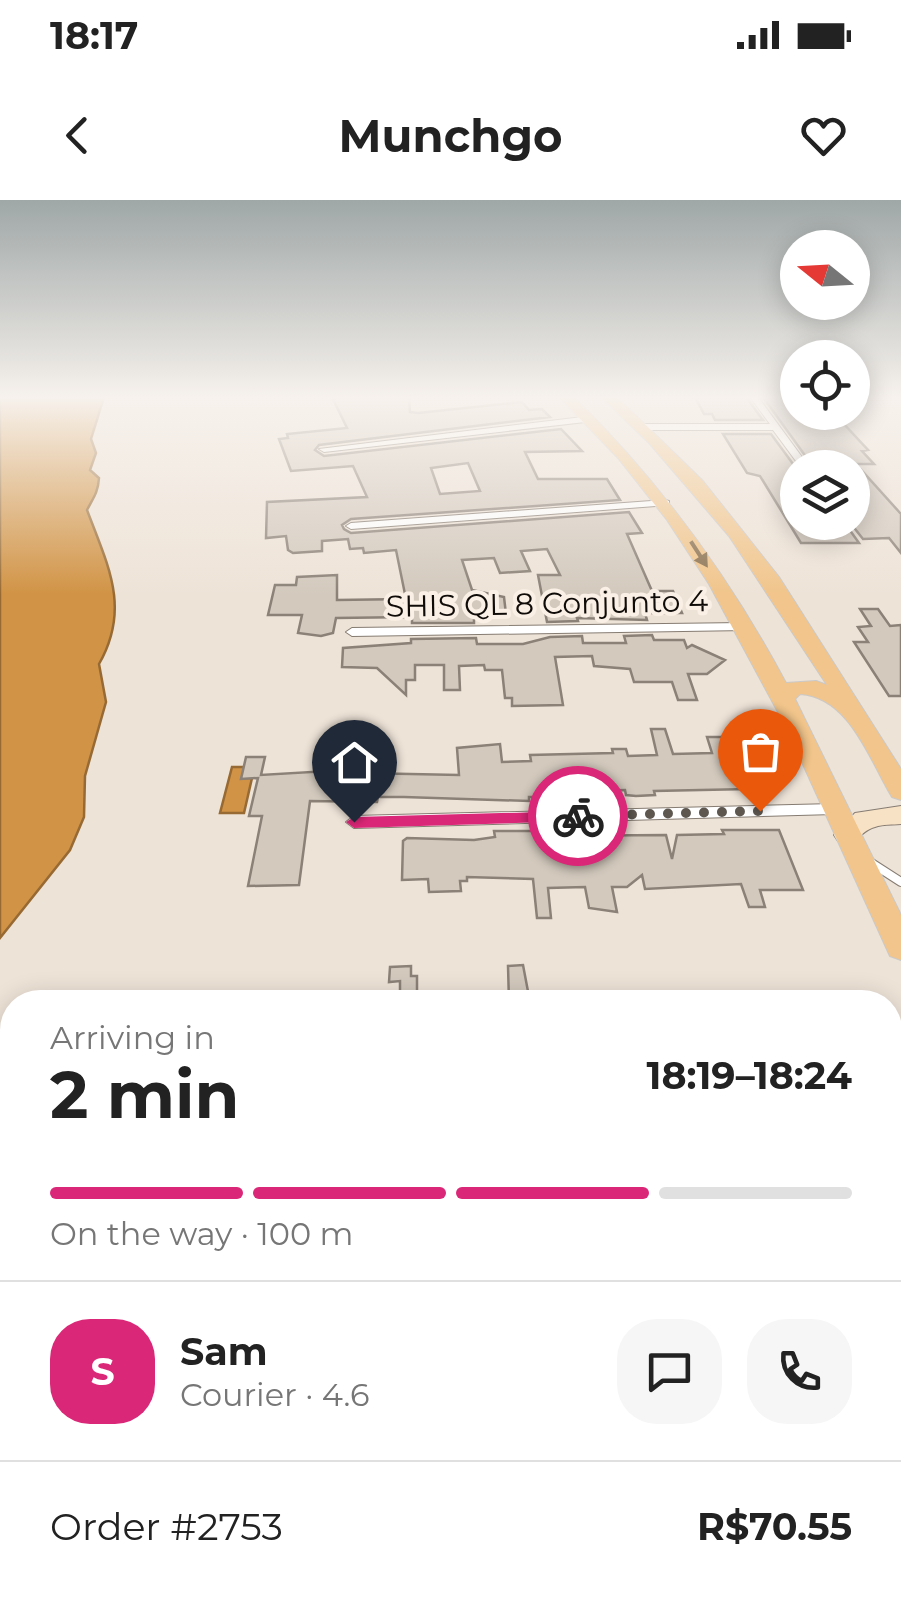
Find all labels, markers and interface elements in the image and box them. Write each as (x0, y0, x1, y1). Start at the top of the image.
text: 18:17 (50, 12, 138, 59)
icon: back (50, 108, 105, 163)
text: Munchgo (339, 108, 562, 163)
icon: heart (796, 108, 851, 163)
north arrow (780, 230, 870, 320)
map controls (780, 230, 870, 540)
button: locate (780, 340, 870, 430)
button: layers (780, 450, 870, 540)
one-way arrow (689, 540, 707, 568)
street label: SHIS QL 8 Conjunto 4 (386, 582, 709, 625)
pin (718, 709, 803, 812)
pin (312, 720, 397, 823)
icon: bag (733, 724, 788, 779)
icon: home (327, 735, 382, 790)
courier (528, 766, 628, 866)
icon: bike (551, 789, 606, 844)
text: Arriving in (50, 1018, 215, 1057)
text: 18:19–18:24 (646, 1052, 852, 1099)
text: 2 min (50, 1055, 239, 1134)
text: On the way · 100 m (50, 1214, 353, 1253)
button: chat (617, 1319, 722, 1424)
button: phone (747, 1319, 852, 1424)
text: Sam (180, 1328, 268, 1375)
text: S (90, 1348, 115, 1395)
text: Courier · 4.6 (180, 1375, 369, 1414)
text: Order #2753 (50, 1503, 283, 1550)
text: R$70.55 (697, 1503, 852, 1550)

